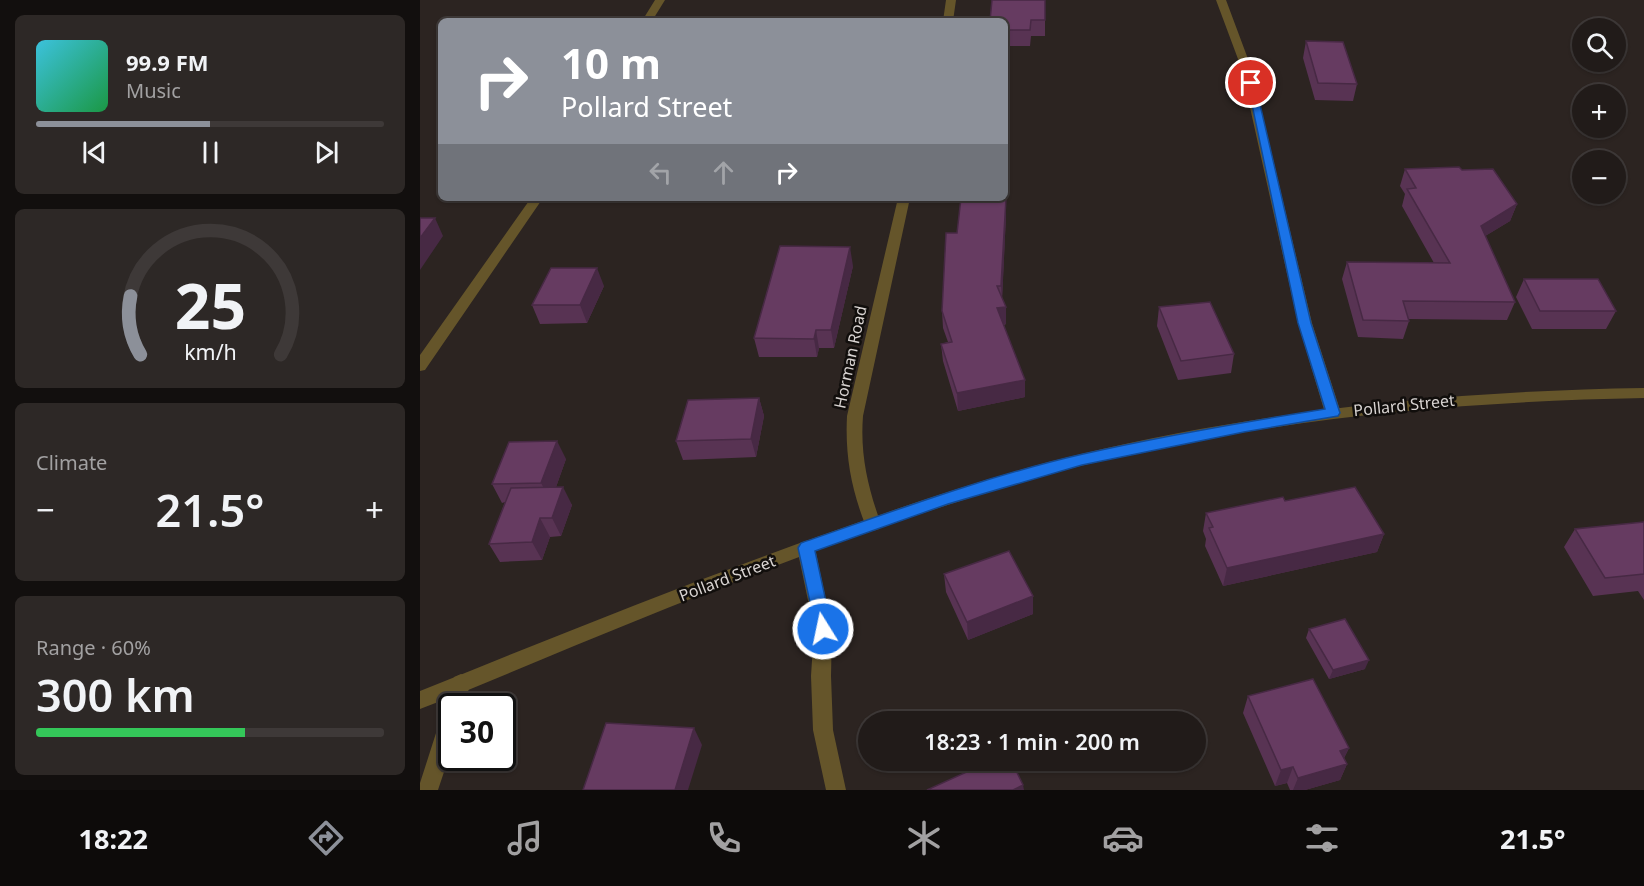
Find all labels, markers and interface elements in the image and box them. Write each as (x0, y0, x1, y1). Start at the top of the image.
map controls (1572, 18, 1626, 204)
button: search (1572, 18, 1626, 72)
text: 10 m (561, 34, 661, 91)
icon: right (462, 42, 540, 120)
text: 99.9 FM (126, 47, 208, 77)
pin (1225, 57, 1276, 108)
icon: arrive (1234, 66, 1267, 99)
text: Music (126, 77, 181, 104)
button: + (1572, 84, 1626, 138)
text: Pollard Street (561, 88, 732, 125)
icon: previous (78, 136, 111, 169)
icon: pause (194, 136, 227, 169)
icon: next (310, 136, 343, 169)
button: − (1572, 150, 1626, 204)
icon: left (644, 156, 677, 189)
icon: ahead (707, 156, 740, 189)
icon: right (770, 156, 803, 189)
text: 25 (174, 262, 246, 347)
street label: Horman Road (828, 304, 872, 410)
text: km/h (184, 338, 236, 367)
street label: Pollard Street (1352, 389, 1456, 421)
text: Climate (36, 449, 107, 476)
text: 21.5° (156, 479, 264, 540)
text: − (36, 487, 55, 532)
text: + (365, 487, 384, 532)
street label: Pollard Street (676, 549, 779, 606)
position arrow (791, 597, 855, 661)
text: Range · 60% (36, 634, 151, 661)
text: 300 km (36, 664, 195, 725)
speed limit sign: 30 (438, 693, 516, 771)
text: 18:23 · 1 min · 200 m (924, 726, 1140, 756)
icon: directions (305, 817, 347, 859)
icon: music (504, 817, 546, 859)
icon: phone (703, 817, 745, 859)
icon: climate (903, 817, 945, 859)
icon: car (1102, 817, 1144, 859)
icon: filters (1301, 817, 1343, 859)
text: 18:22 (79, 820, 148, 857)
text: 21.5° (1500, 820, 1565, 857)

